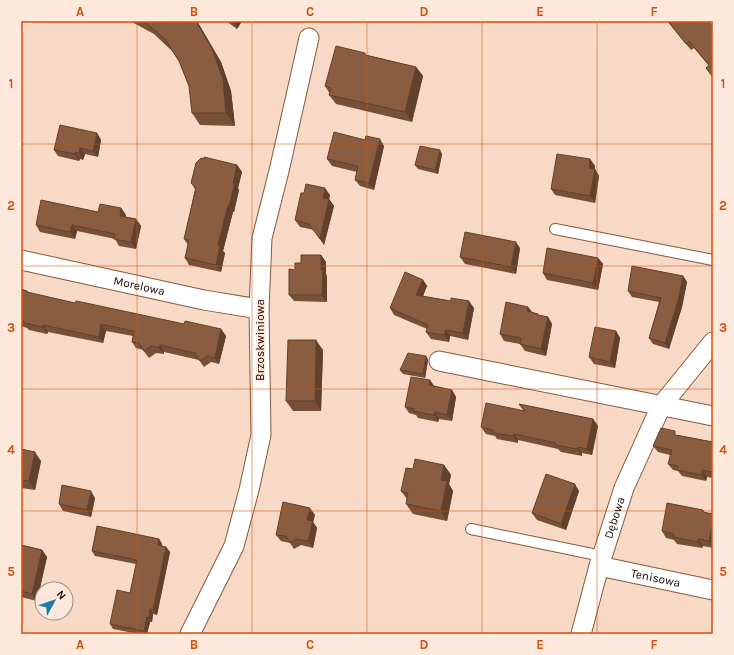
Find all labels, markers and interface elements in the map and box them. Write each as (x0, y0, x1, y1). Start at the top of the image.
text: A (76, 4, 84, 19)
text: B (190, 4, 198, 19)
text: C (306, 4, 314, 19)
text: D (420, 4, 429, 19)
text: E (536, 4, 544, 19)
text: F (650, 4, 658, 19)
text: 1 (9, 76, 13, 91)
text: 1 (721, 76, 725, 91)
text: 2 (7, 198, 15, 213)
text: 2 (719, 198, 727, 213)
street label: Morelowa (112, 273, 166, 298)
street label: Brzoskwiniowa (253, 299, 267, 381)
text: 3 (7, 320, 15, 335)
text: 3 (719, 320, 727, 335)
text: 4 (7, 442, 15, 457)
text: 4 (719, 442, 727, 457)
street label: Dębowa (601, 495, 628, 540)
text: 5 (7, 564, 15, 579)
text: 5 (719, 564, 727, 579)
street label: Tenisowa (630, 566, 682, 590)
north arrow (34, 581, 74, 621)
text: N (54, 588, 69, 602)
text: A (76, 637, 84, 652)
text: B (190, 637, 198, 652)
text: C (306, 637, 314, 652)
text: D (420, 637, 429, 652)
text: E (536, 637, 544, 652)
text: F (650, 637, 658, 652)

